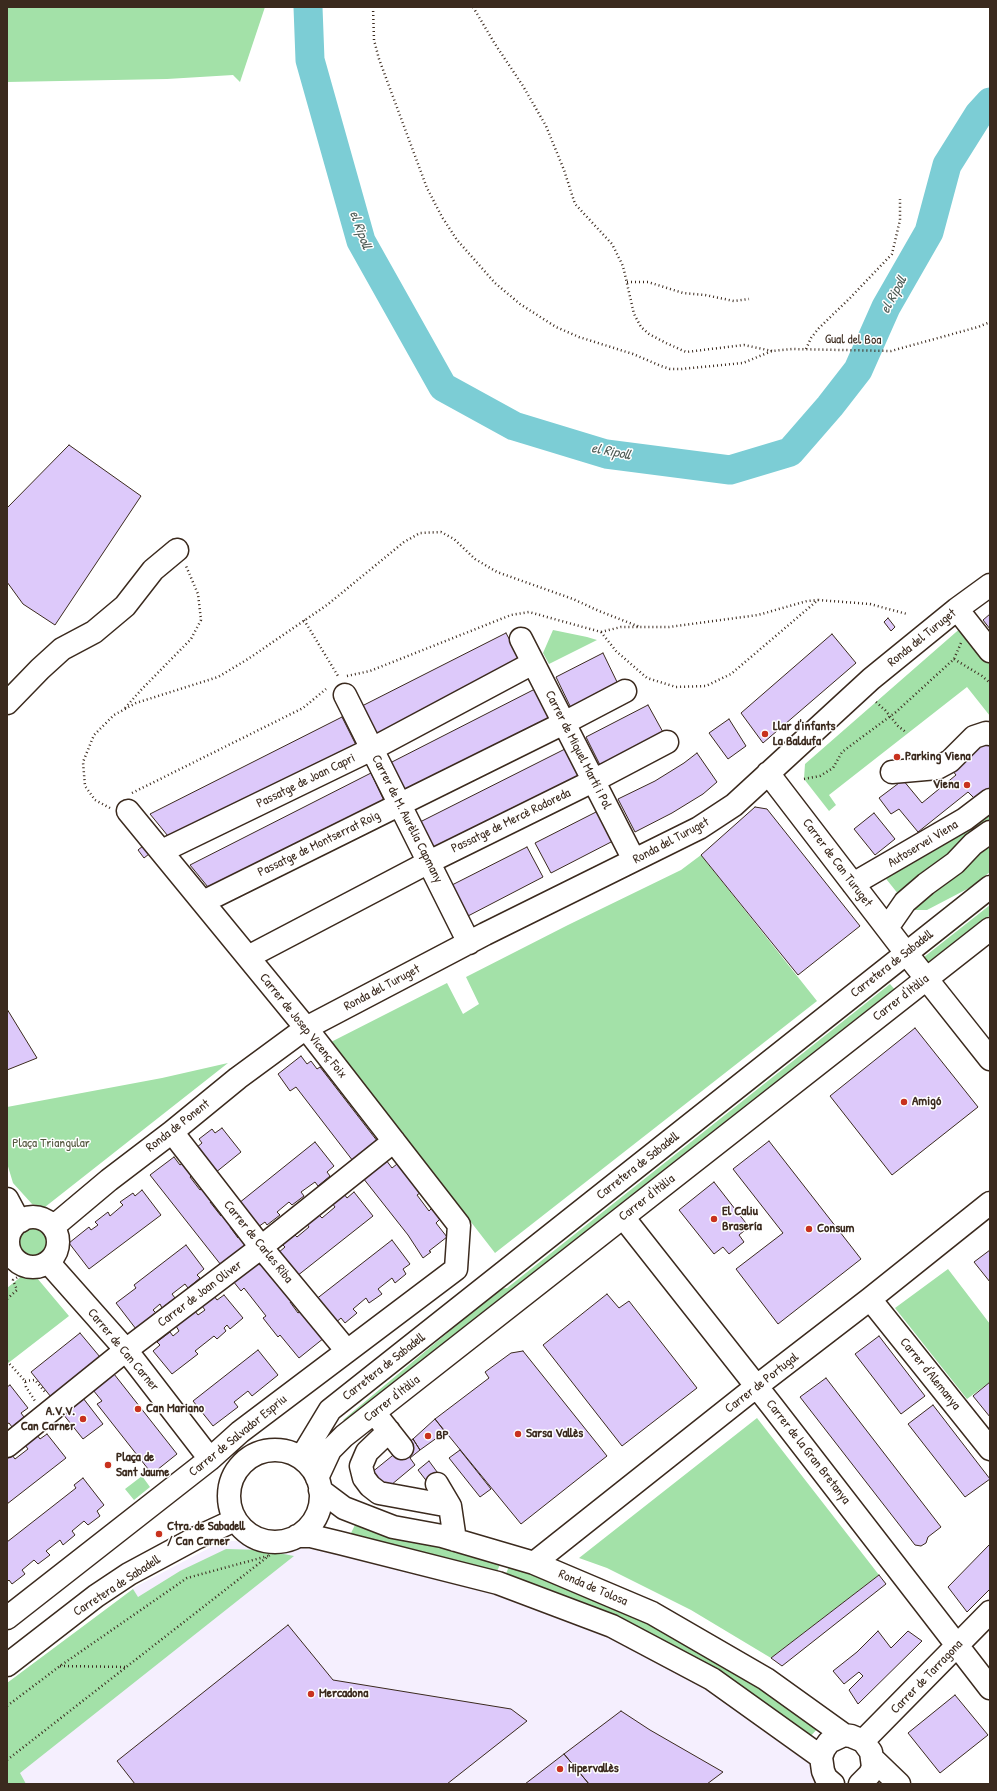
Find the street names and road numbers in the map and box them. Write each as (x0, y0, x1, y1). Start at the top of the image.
street label: Gual del Boa (825, 332, 881, 348)
street label: Ronda del Turuget (885, 606, 959, 670)
street label: Carrer de Miquel Martí i Pol (541, 688, 615, 812)
street label: Passatge de Joan Capri (254, 750, 358, 812)
street label: Carrer de M. Aurèlia Capmany (368, 752, 446, 886)
street label: Passatge de Mercè Rodoreda (449, 785, 573, 857)
street label: Passatge de Montserrat Roig (255, 808, 383, 880)
street label: Ronda del Turuget (630, 814, 712, 868)
street label: Carrer de Can Turuget (799, 816, 875, 910)
street label: Autoservei Viena (885, 817, 961, 871)
street label: Carretera de Sabadell (848, 927, 936, 1001)
street label: Ronda del Turuget (341, 961, 423, 1015)
street label: Carrer de Josep Vicenç Foix (256, 970, 350, 1082)
street label: Carrer d'Itàlia (870, 971, 932, 1025)
street label: Ronda de Ponent (143, 1096, 213, 1156)
street label: Carretera de Sabadell (594, 1129, 682, 1203)
street label: Carrer d'Itàlia (616, 1171, 678, 1225)
street label: Carrer de Carles Riba (220, 1198, 296, 1286)
street label: Carrer de Joan Oliver (155, 1257, 245, 1331)
street label: Carrer de Can Carner (84, 1306, 162, 1394)
street label: Carretera de Sabadell (340, 1330, 428, 1404)
street label: Carrer d'Alemanya (896, 1335, 964, 1413)
street label: Carrer de Portugal (722, 1349, 802, 1417)
street label: Carrer d'Itàlia (361, 1372, 423, 1426)
street label: Carrer de Salvador Espriu (186, 1392, 290, 1480)
street label: Carrer de la Gran Bretanya (762, 1397, 854, 1507)
street label: Carretera de Sabadell (71, 1552, 163, 1620)
street label: Ronda de Tolosa (556, 1566, 630, 1610)
street label: Carrer de Tarragona (888, 1637, 966, 1717)

